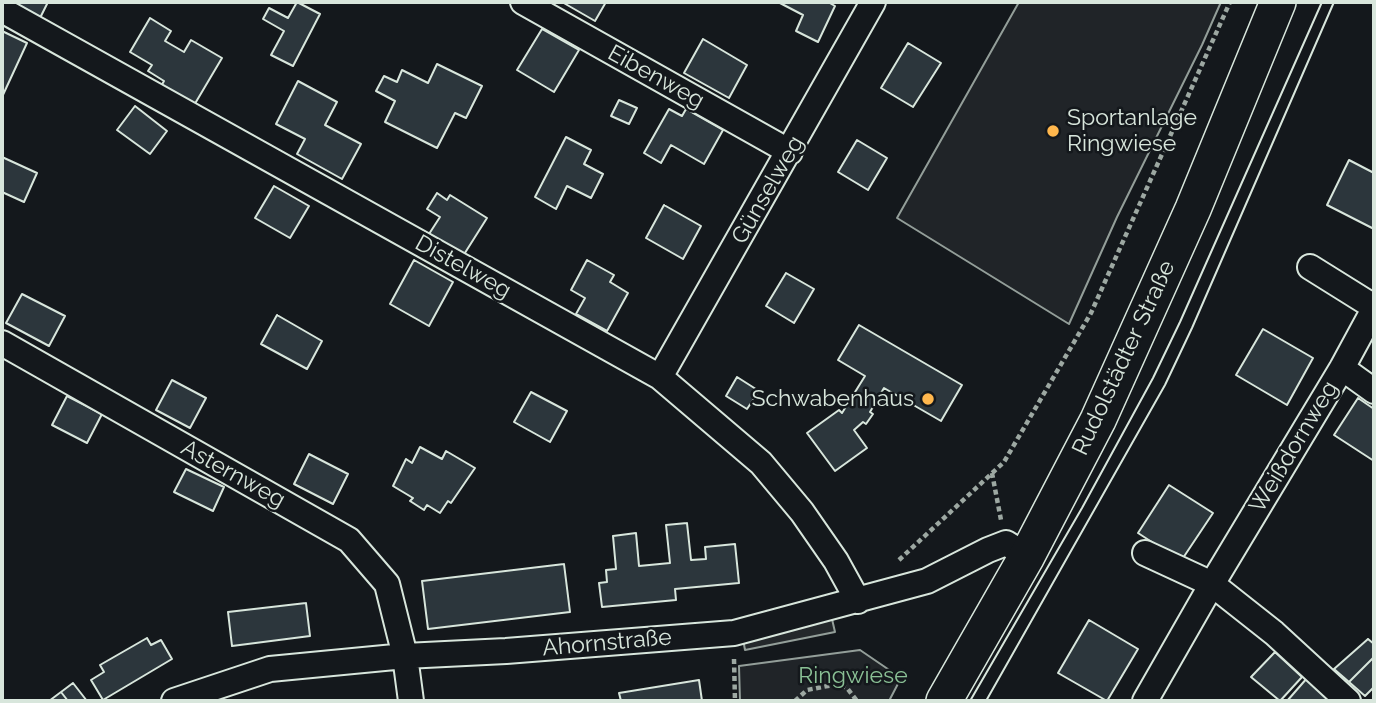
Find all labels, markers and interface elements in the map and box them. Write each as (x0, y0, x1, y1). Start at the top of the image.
street label: Eibenweg (603, 39, 709, 115)
place label: Sportanlage Ringwiese (1067, 104, 1197, 158)
marker: Sportanlage Ringwiese (1045, 123, 1061, 139)
street label: Günselweg (726, 131, 810, 249)
street label: Distelweg (410, 229, 516, 305)
street label: Rudolstädter Straße (1067, 256, 1181, 460)
street label: Weißdornweg (1244, 376, 1344, 518)
place label: Schwabenhaus (752, 385, 914, 413)
marker: Schwabenhaus (920, 391, 936, 407)
street label: Asternweg (176, 434, 290, 514)
street label: Ahornstraße (541, 624, 673, 662)
park label: Ringwiese (798, 662, 908, 690)

